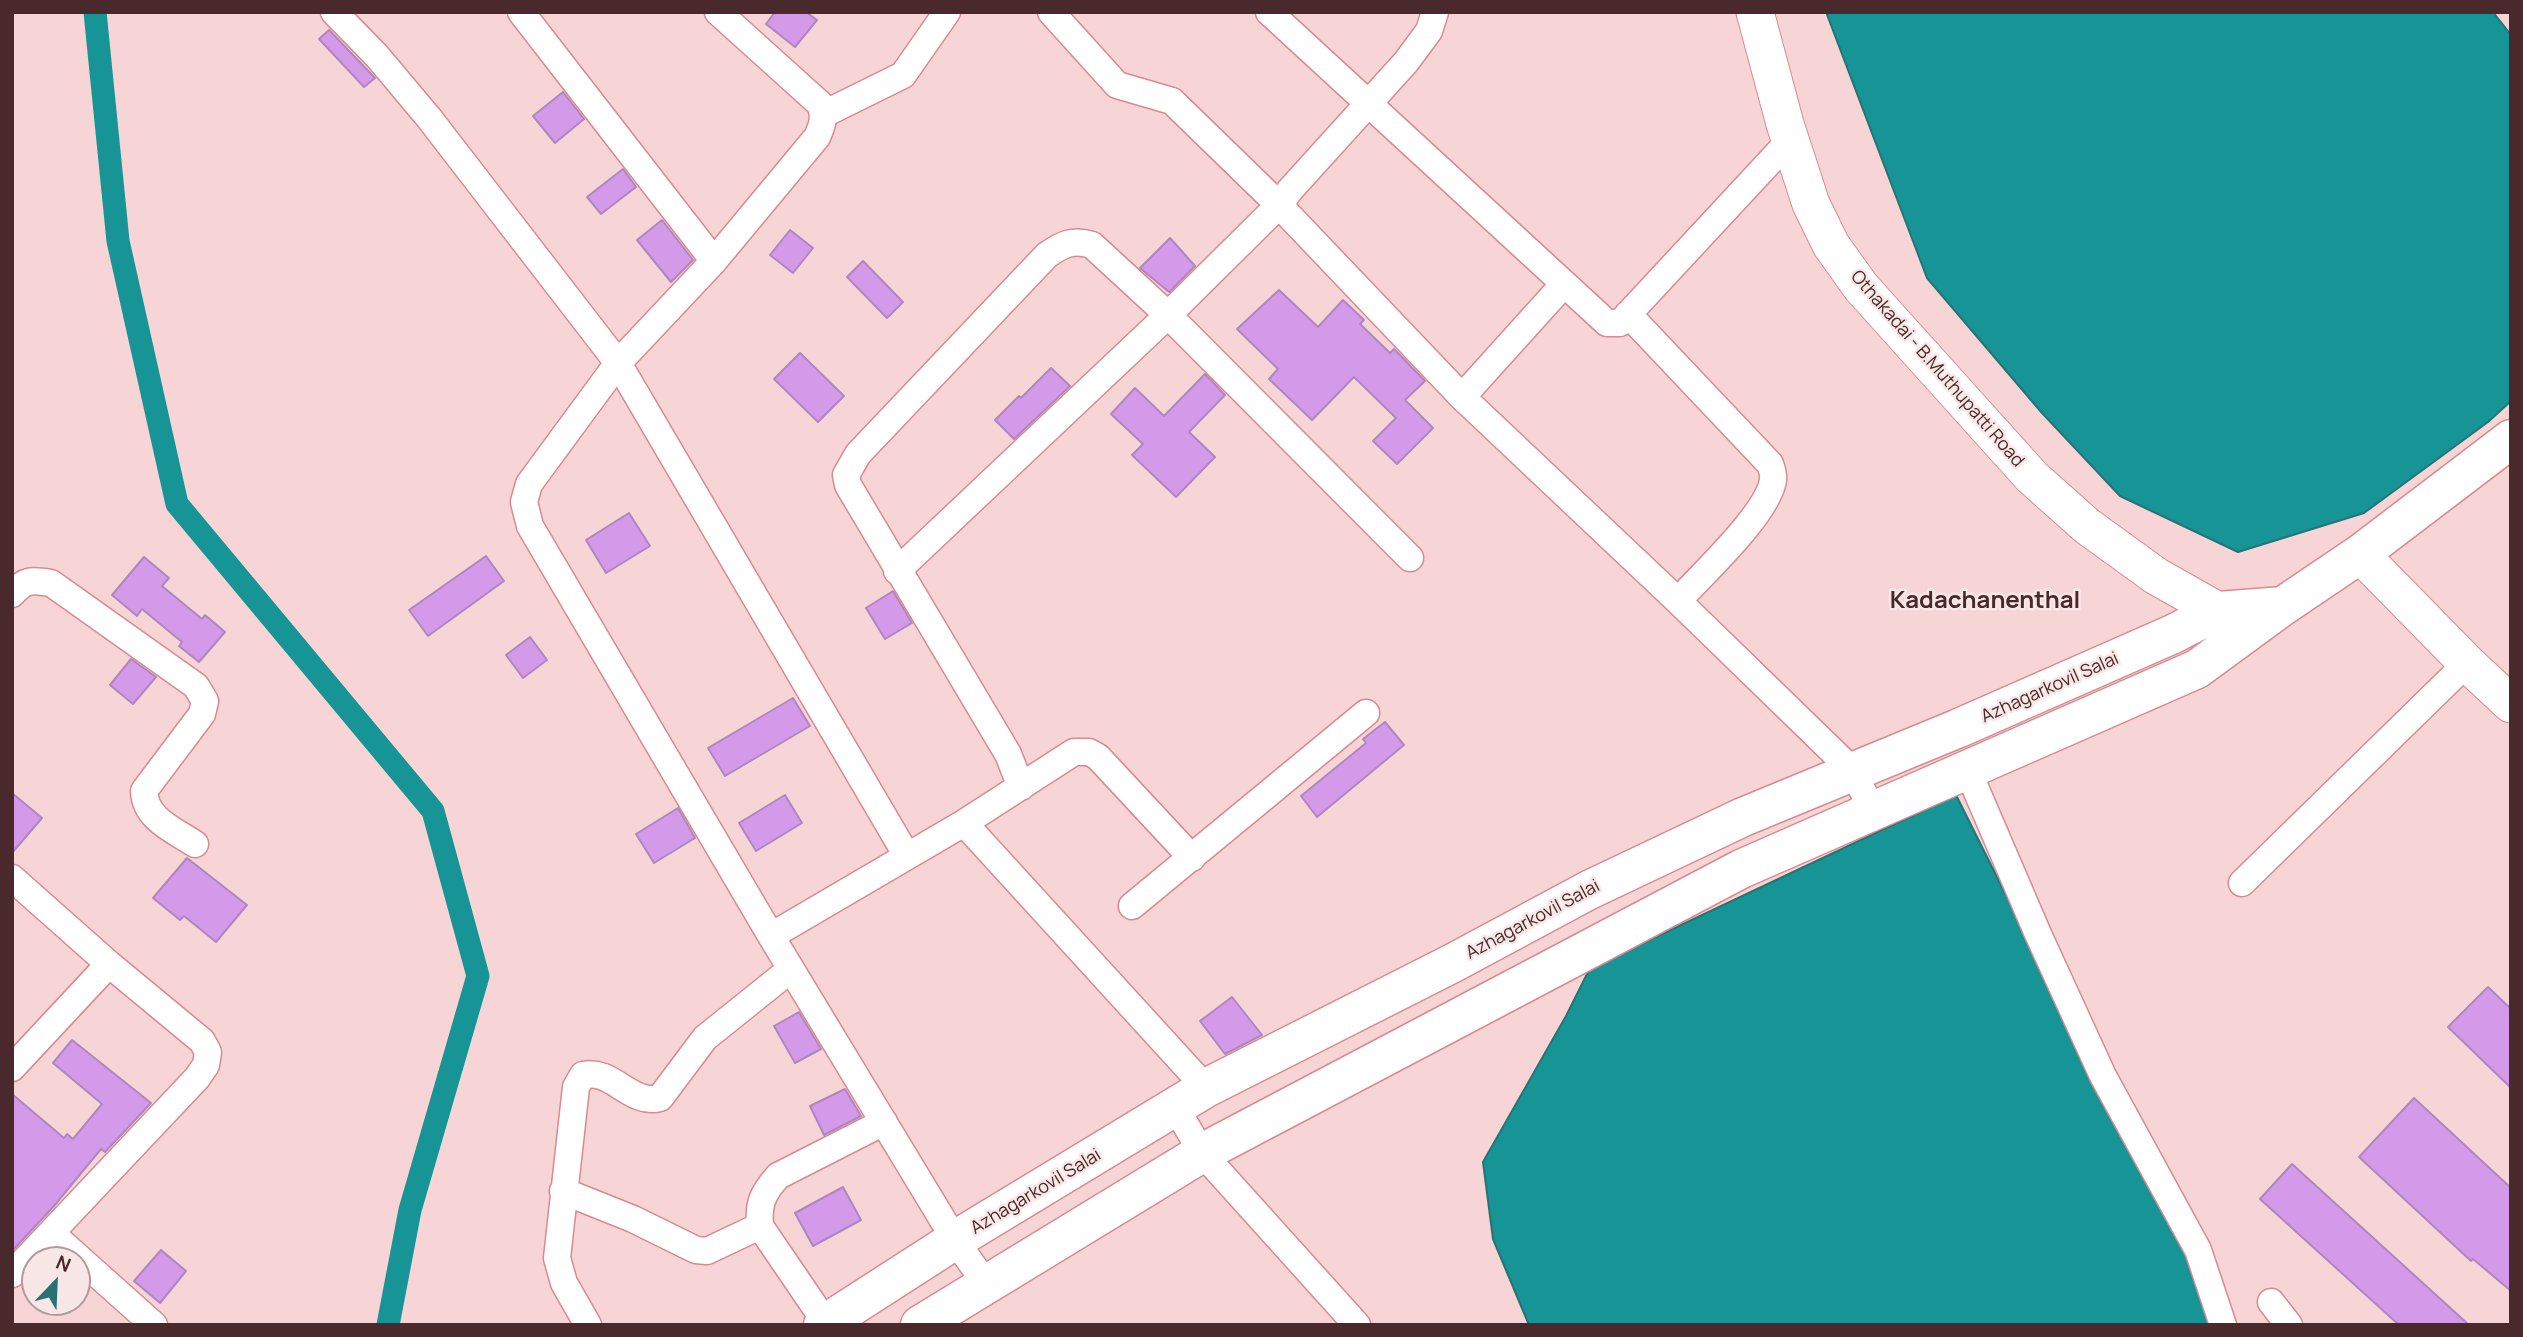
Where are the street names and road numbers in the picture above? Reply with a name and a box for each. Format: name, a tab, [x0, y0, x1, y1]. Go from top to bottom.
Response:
street label: Othakadai - B.Muthupatti Road	[1846, 266, 2028, 472]
street label: Azhagarkovil Salai	[1978, 648, 2122, 728]
street label: Azhagarkovil Salai	[1462, 876, 1604, 964]
street label: Azhagarkovil Salai	[967, 1145, 1105, 1239]

